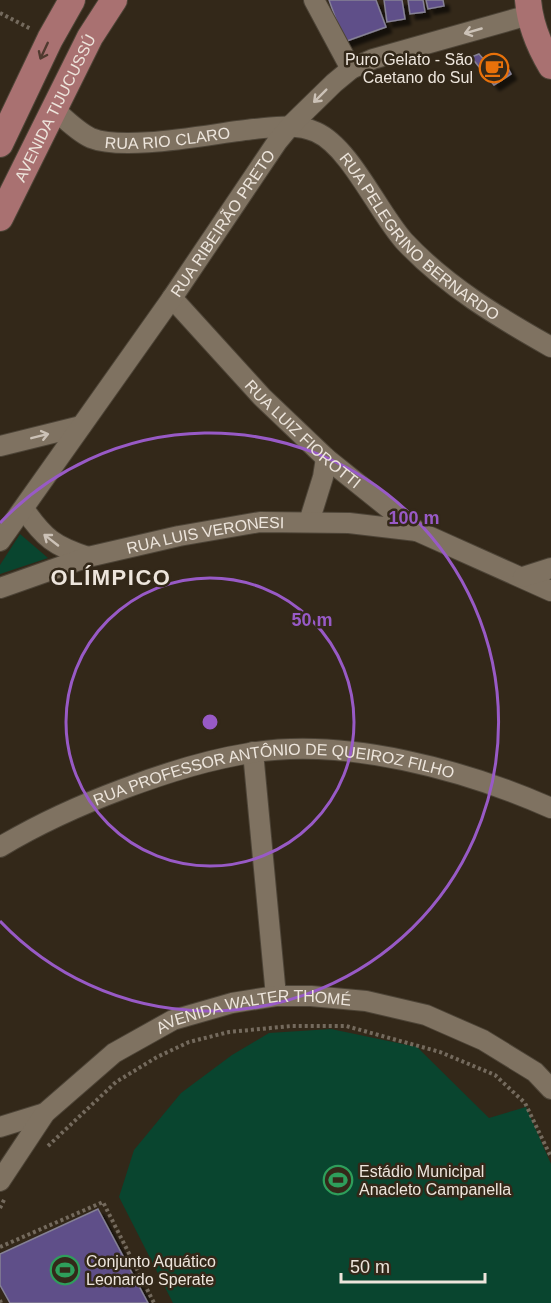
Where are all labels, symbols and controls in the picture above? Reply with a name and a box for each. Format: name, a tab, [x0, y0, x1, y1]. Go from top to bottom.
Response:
one-way arrow	[464, 26, 483, 37]
street label: AVENIDA TIJUCUSSÚ	[11, 31, 98, 184]
one-way arrow	[37, 42, 49, 60]
place label: Puro Gelato - São Caetano do Sul	[345, 51, 473, 86]
cafe icon: Puro Gelato - São Caetano do Sul	[478, 52, 510, 84]
one-way arrow	[313, 89, 328, 103]
street label: RUA RIO CLARO	[104, 124, 231, 152]
street label: RUA RIBEIRÃO PRETO	[167, 147, 278, 300]
street label: RUA PELEGRINO BERNARDO	[337, 149, 503, 323]
street label: RUA LUIZ FIOROTTI	[242, 376, 364, 491]
one-way arrow	[31, 430, 50, 442]
text: 100 m	[388, 508, 440, 528]
street label: RUA LUIS VERONESI	[125, 513, 284, 556]
one-way arrow	[43, 534, 59, 547]
district label: OLÍMPICO	[51, 565, 171, 590]
text: 50 m	[291, 610, 333, 630]
centre of rings	[200, 712, 220, 732]
street label: RUA PROFESSOR ANTÔNIO DE QUEIROZ FILHO	[91, 740, 456, 808]
street label: AVENIDA WALTER THOMÉ	[153, 987, 352, 1036]
place label: Estádio Municipal Anacleto Campanella	[359, 1163, 511, 1198]
sports icon: Estádio Municipal Anacleto Campanella	[322, 1164, 354, 1196]
scale bar	[341, 1246, 485, 1284]
place label: Conjunto Aquático Leonardo Sperate	[86, 1253, 216, 1288]
sports icon: Conjunto Aquático Leonardo Sperate	[49, 1254, 81, 1286]
text: 50 m	[350, 1257, 390, 1277]

